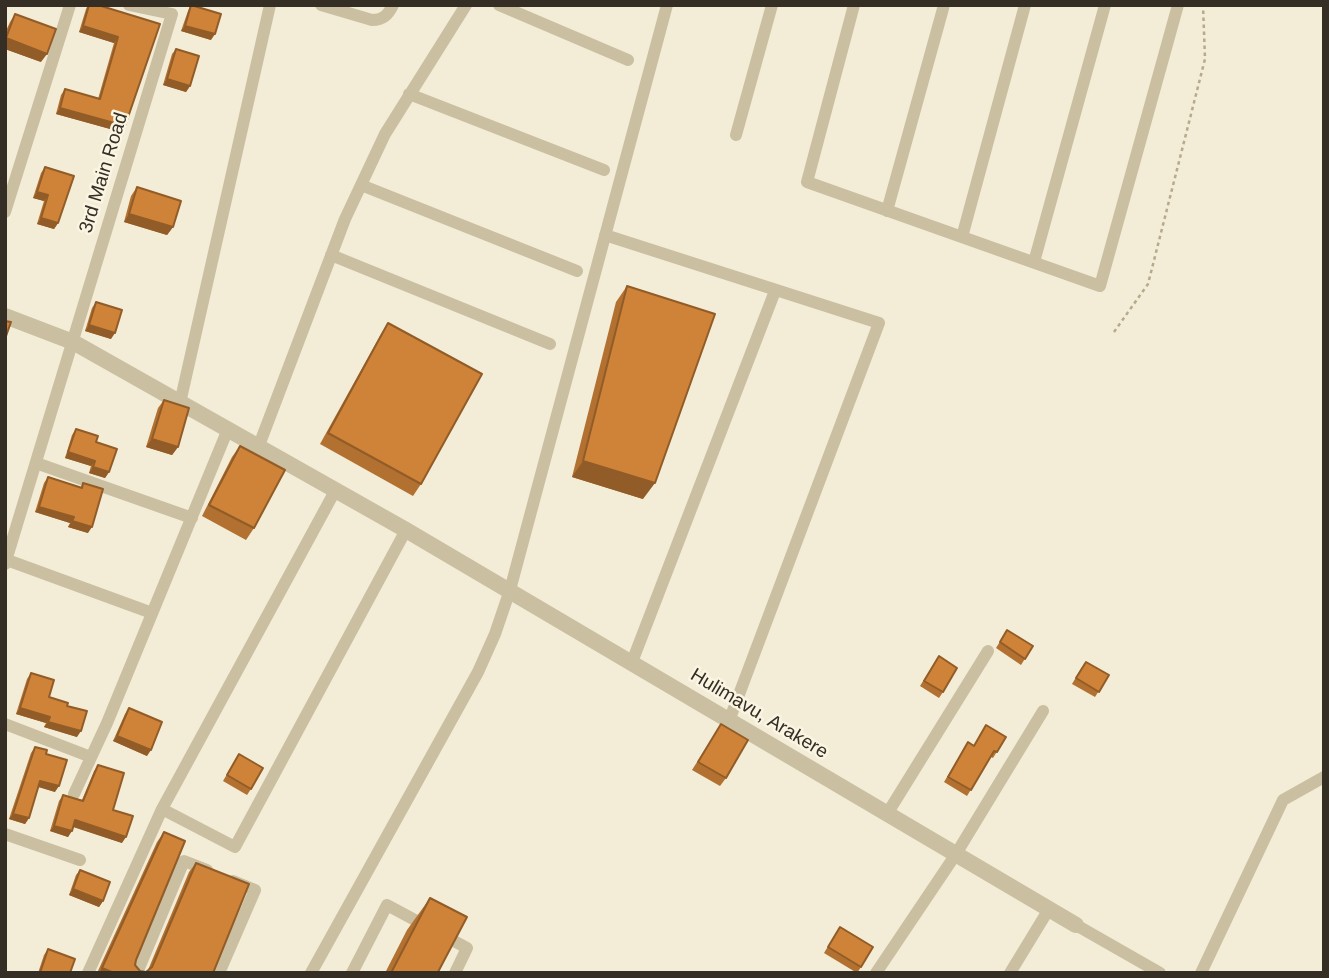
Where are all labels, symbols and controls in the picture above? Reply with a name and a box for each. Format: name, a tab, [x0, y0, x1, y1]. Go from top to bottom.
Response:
street label: 3rd Main Road	[75, 110, 133, 236]
street label: Hulimavu, Arakere	[686, 664, 832, 764]

